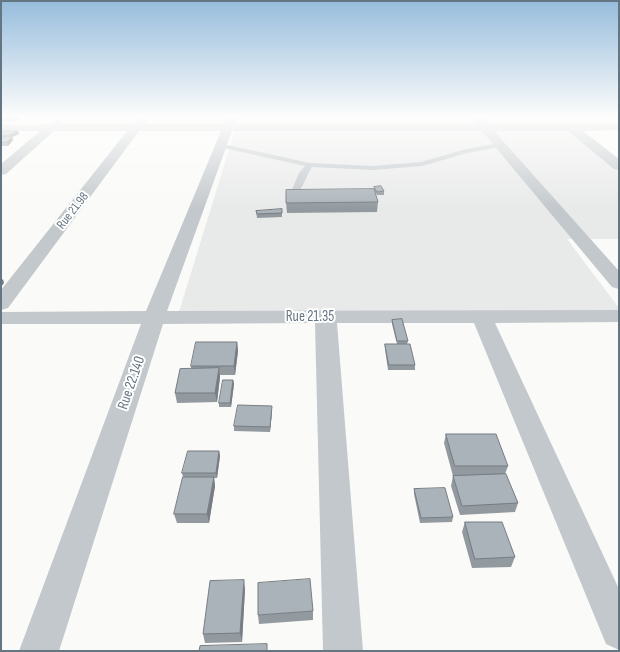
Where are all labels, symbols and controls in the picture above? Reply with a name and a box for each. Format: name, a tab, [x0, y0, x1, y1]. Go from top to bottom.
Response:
street label: Rue 21.98	[54, 189, 92, 233]
street label: Rue 21.35	[286, 308, 334, 326]
street label: Rue 22.140	[115, 354, 149, 412]

